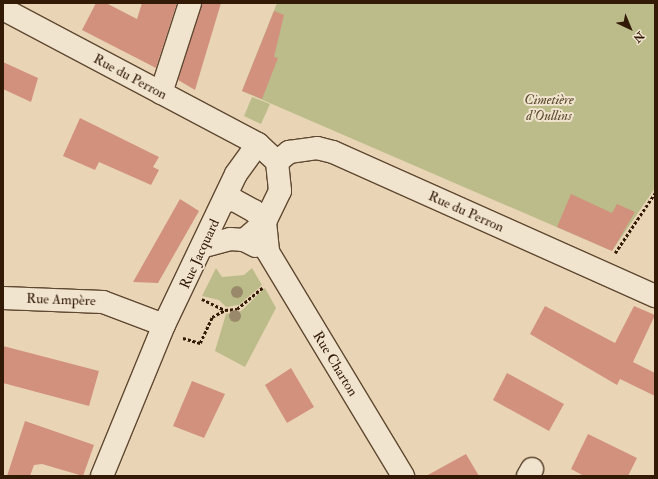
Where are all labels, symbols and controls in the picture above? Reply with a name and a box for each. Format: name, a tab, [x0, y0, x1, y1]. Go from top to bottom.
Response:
north arrow	[610, 8, 650, 48]
text: N	[631, 29, 647, 45]
street label: Rue du Perron	[90, 51, 170, 103]
park label: Cimetière d'Oullins	[524, 92, 574, 124]
street label: Rue du Perron	[426, 188, 506, 236]
street label: Rue Jacquard	[177, 216, 223, 292]
street label: Rue Ampère	[26, 290, 96, 310]
street label: Rue Charton	[309, 328, 361, 400]

